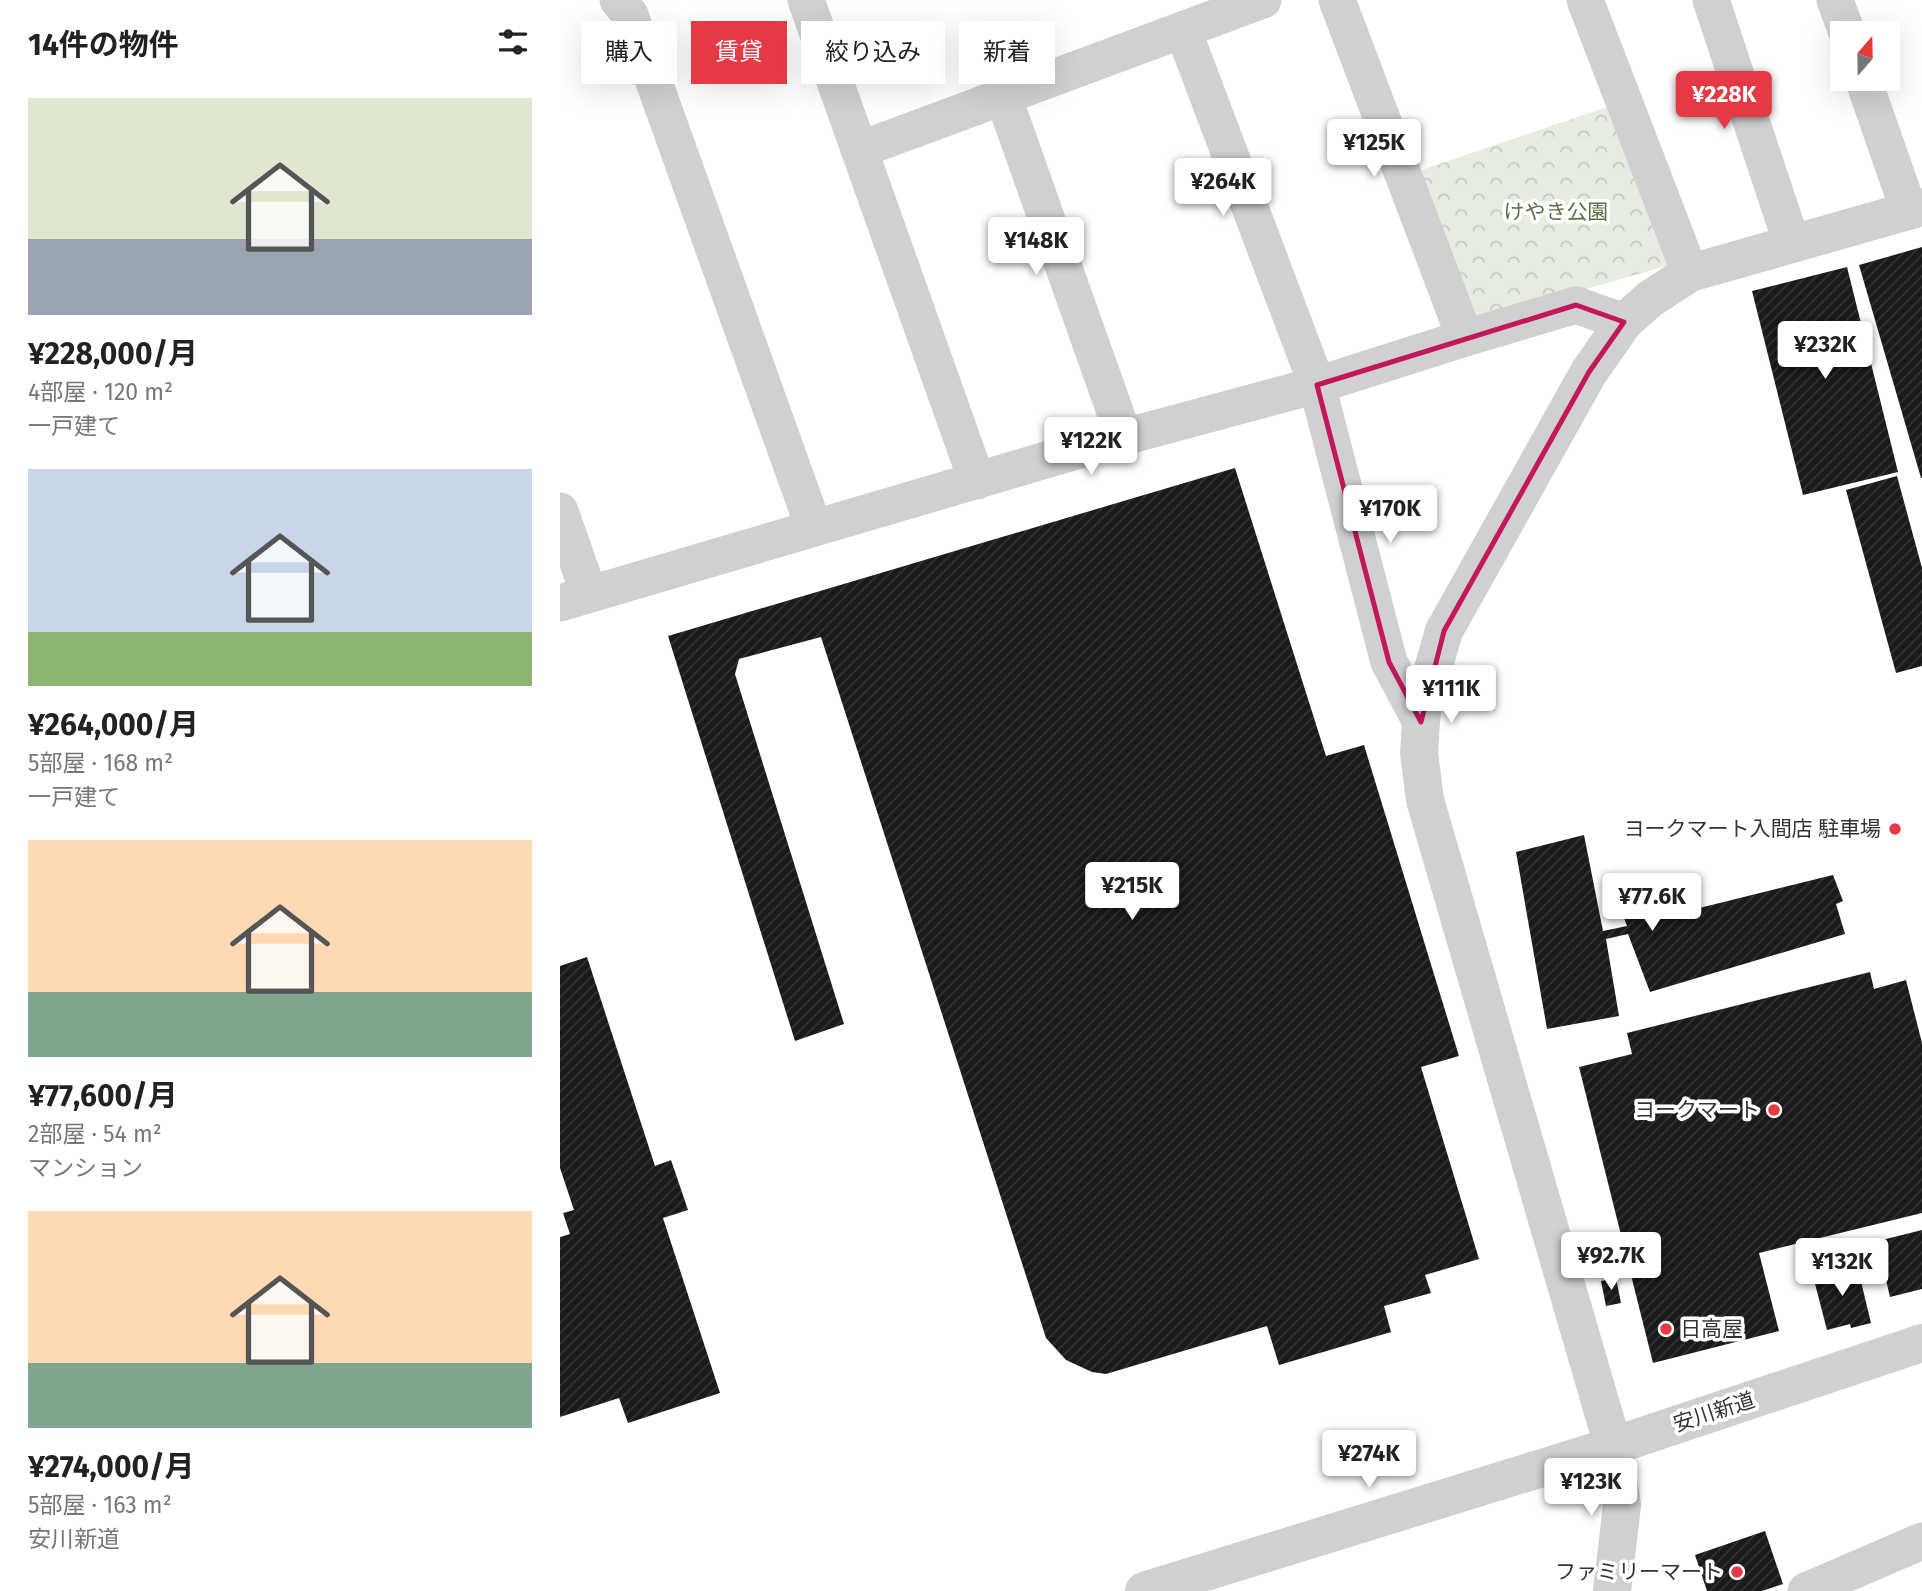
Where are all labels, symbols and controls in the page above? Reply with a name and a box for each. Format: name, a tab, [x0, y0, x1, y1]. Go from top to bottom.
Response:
chip: 購入	[581, 21, 677, 84]
chip: 賃貸	[691, 21, 787, 84]
chip: 絞り込み	[801, 21, 945, 84]
chip: 新着	[959, 21, 1055, 84]
north arrow	[1830, 21, 1900, 91]
map controls	[1830, 21, 1900, 91]
icon: filters	[494, 23, 532, 61]
text: 14件の物件	[28, 27, 179, 63]
pin: ¥228K	[1675, 72, 1773, 131]
text: ¥228K	[1692, 80, 1756, 108]
pin: ¥125K	[1325, 120, 1423, 179]
text: ¥125K	[1343, 128, 1405, 156]
icon: home	[217, 144, 343, 270]
pin: ¥264K	[1174, 158, 1272, 218]
text: ¥264K	[1190, 167, 1256, 195]
park label: けやき公園	[1504, 199, 1609, 225]
pin: ¥148K	[987, 218, 1085, 277]
text: ¥148K	[1004, 226, 1068, 254]
pin: ¥232K	[1776, 322, 1874, 381]
text: ¥232K	[1794, 330, 1856, 358]
text: ¥228,000/月	[28, 336, 198, 372]
text: 4部屋 · 120 m²	[28, 378, 173, 406]
text: 一戸建て	[28, 412, 120, 440]
pin: ¥122K	[1042, 418, 1140, 477]
text: ¥122K	[1060, 426, 1122, 454]
pin: ¥170K	[1341, 486, 1439, 545]
text: ¥170K	[1359, 494, 1421, 522]
icon: home	[217, 515, 343, 641]
pin: ¥111K	[1402, 666, 1500, 725]
text: ¥111K	[1422, 674, 1480, 702]
text: ¥264,000/月	[28, 707, 199, 743]
text: 5部屋 · 168 m²	[28, 749, 173, 777]
text: 一戸建て	[28, 783, 120, 811]
place label: ヨークマート入間店 駐車場	[1623, 816, 1881, 842]
marker: ヨークマート入間店 駐車場	[1887, 821, 1903, 837]
pin: ¥215K	[1083, 862, 1181, 922]
text: ¥215K	[1101, 871, 1163, 899]
pin: ¥77.6K	[1595, 874, 1709, 933]
text: ¥77.6K	[1618, 882, 1686, 910]
icon: home	[217, 886, 343, 1012]
text: ¥77,600/月	[28, 1078, 178, 1114]
place label: ヨークマート	[1634, 1097, 1760, 1123]
marker: ヨークマート	[1766, 1102, 1782, 1118]
text: 2部屋 · 54 m²	[28, 1120, 162, 1148]
text: マンション	[28, 1154, 143, 1182]
pin: ¥92.7K	[1554, 1232, 1668, 1292]
pin: ¥132K	[1793, 1238, 1891, 1298]
text: ¥92.7K	[1577, 1241, 1645, 1269]
text: ¥132K	[1811, 1247, 1873, 1275]
icon: home	[217, 1257, 343, 1383]
place label: 日高屋	[1680, 1316, 1743, 1342]
marker: 日高屋	[1658, 1321, 1674, 1337]
street label: 安川新道	[1670, 1387, 1758, 1437]
pin: ¥274K	[1320, 1430, 1418, 1490]
text: ¥274K	[1338, 1439, 1400, 1467]
text: ¥274,000/月	[28, 1449, 195, 1485]
pin: ¥123K	[1542, 1458, 1640, 1518]
text: ¥123K	[1560, 1467, 1622, 1495]
text: 5部屋 · 163 m²	[28, 1491, 172, 1519]
text: 安川新道	[28, 1525, 120, 1553]
place label: ファミリーマート	[1555, 1559, 1723, 1585]
marker: ファミリーマート	[1729, 1564, 1745, 1580]

